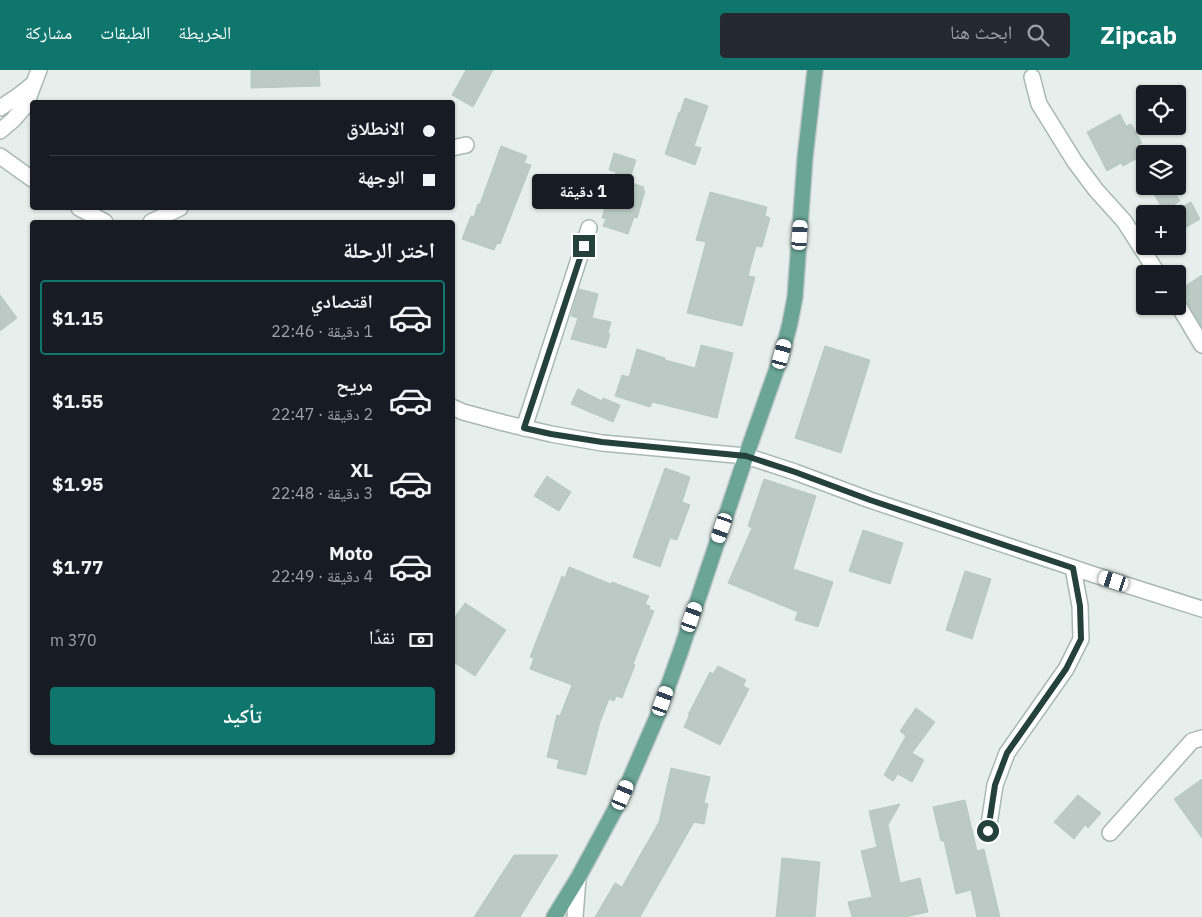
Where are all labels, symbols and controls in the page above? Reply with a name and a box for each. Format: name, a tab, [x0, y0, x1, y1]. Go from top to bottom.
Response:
search box	[720, 13, 1070, 58]
text: Zipcab	[1100, 19, 1177, 51]
text: ابحث هنا	[950, 20, 1012, 44]
text: مشاركة	[25, 21, 72, 44]
text: الطبقات	[100, 21, 150, 44]
text: الخريطة	[178, 21, 231, 44]
icon: search	[1024, 21, 1052, 49]
map controls	[1136, 85, 1186, 315]
button: locate	[1136, 85, 1186, 135]
text: الانطلاق	[346, 116, 405, 140]
button: layers	[1136, 145, 1186, 195]
text: الوجهة	[357, 165, 405, 189]
callout: 1 دقيقة	[533, 174, 635, 208]
text: 1 دقيقة	[560, 181, 607, 201]
button: +	[1136, 205, 1186, 255]
car	[791, 220, 808, 250]
text: اختر الرحلة	[343, 235, 435, 264]
route end	[573, 235, 595, 257]
button: −	[1136, 265, 1186, 315]
text: اقتصادي	[311, 289, 373, 313]
icon: car	[388, 295, 433, 340]
text: $1.15	[52, 306, 104, 330]
text: 1 دقيقة · 22:46	[271, 321, 373, 341]
car	[770, 338, 793, 370]
text: مريح	[336, 372, 373, 396]
icon: car	[388, 378, 433, 423]
text: $1.55	[52, 389, 104, 413]
text: 2 دقيقة · 22:47	[271, 404, 373, 424]
text: XL	[350, 458, 373, 482]
icon: car	[388, 461, 433, 506]
text: $1.95	[52, 472, 104, 496]
text: 3 دقيقة · 22:48	[271, 483, 373, 503]
car	[710, 511, 733, 545]
text: Moto	[329, 541, 373, 565]
icon: car	[388, 544, 433, 589]
text: $1.77	[52, 555, 104, 579]
text: 4 دقيقة · 22:49	[271, 566, 373, 586]
car	[1097, 569, 1130, 593]
car	[680, 600, 703, 634]
text: نقدًا	[369, 625, 395, 649]
icon: cash	[407, 626, 435, 654]
text: 370 m	[50, 630, 97, 650]
car	[650, 684, 675, 718]
button: تأكيد	[50, 687, 435, 745]
car	[610, 778, 635, 812]
route start	[977, 820, 999, 842]

